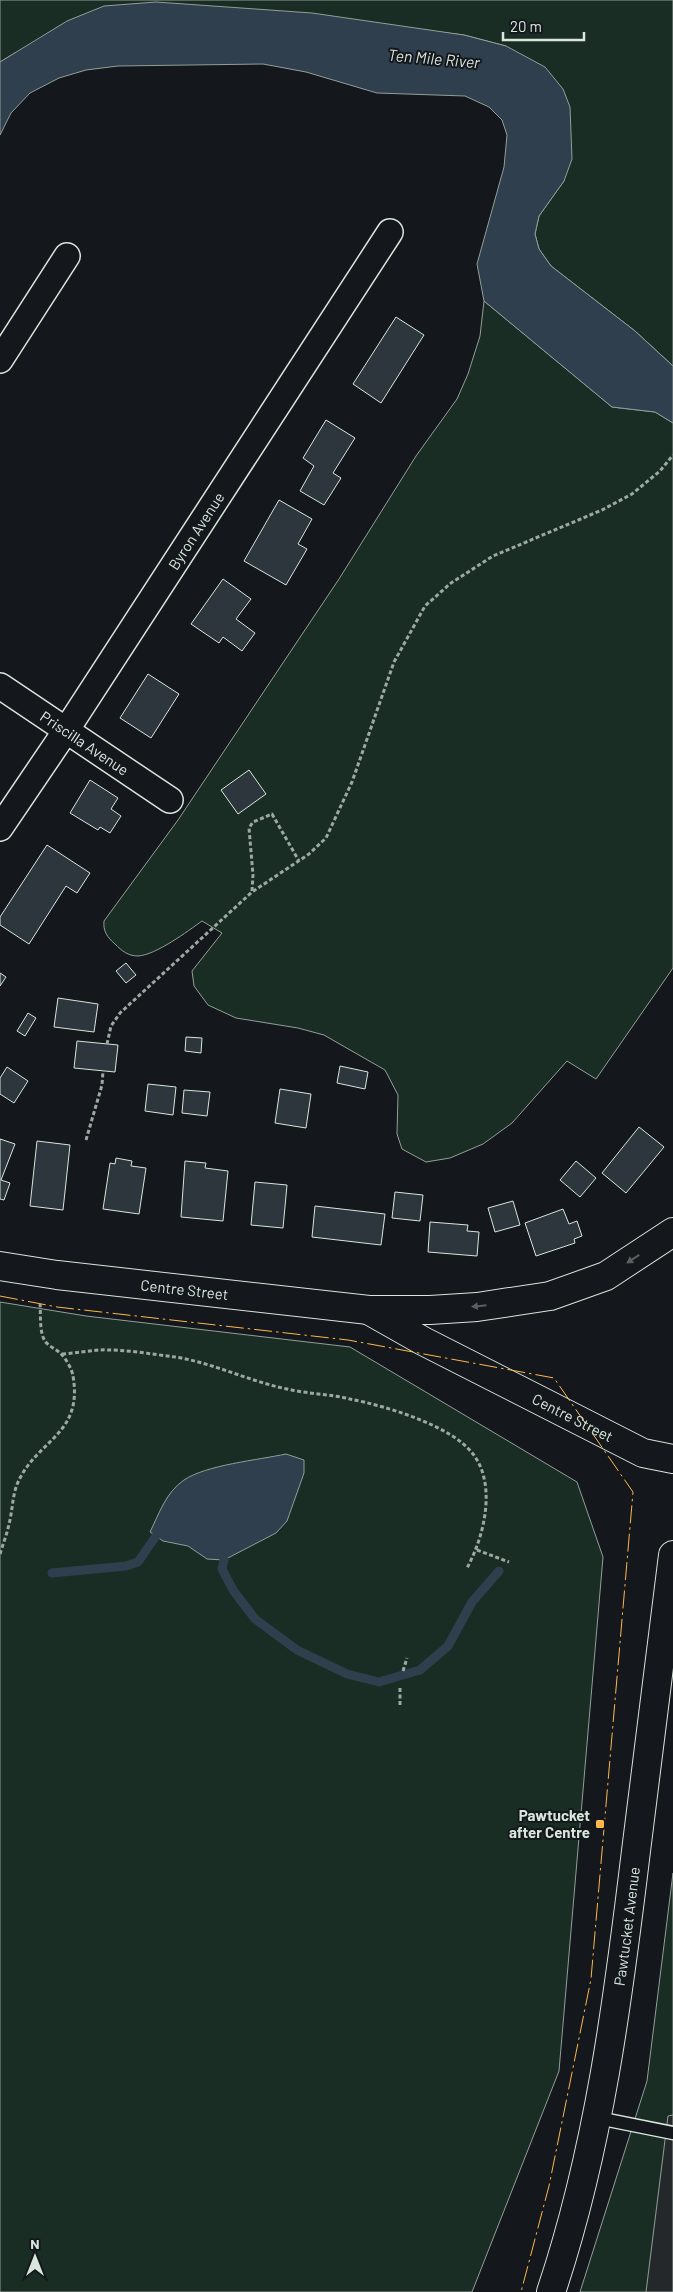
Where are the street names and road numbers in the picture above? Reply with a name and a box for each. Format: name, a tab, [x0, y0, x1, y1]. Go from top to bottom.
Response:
street label: Byron Avenue	[164, 489, 228, 573]
street label: Priscilla Avenue	[37, 707, 132, 779]
street label: Centre Street	[140, 1275, 229, 1303]
street label: Centre Street	[529, 1389, 616, 1445]
street label: Pawtucket Avenue	[610, 1866, 643, 1987]

